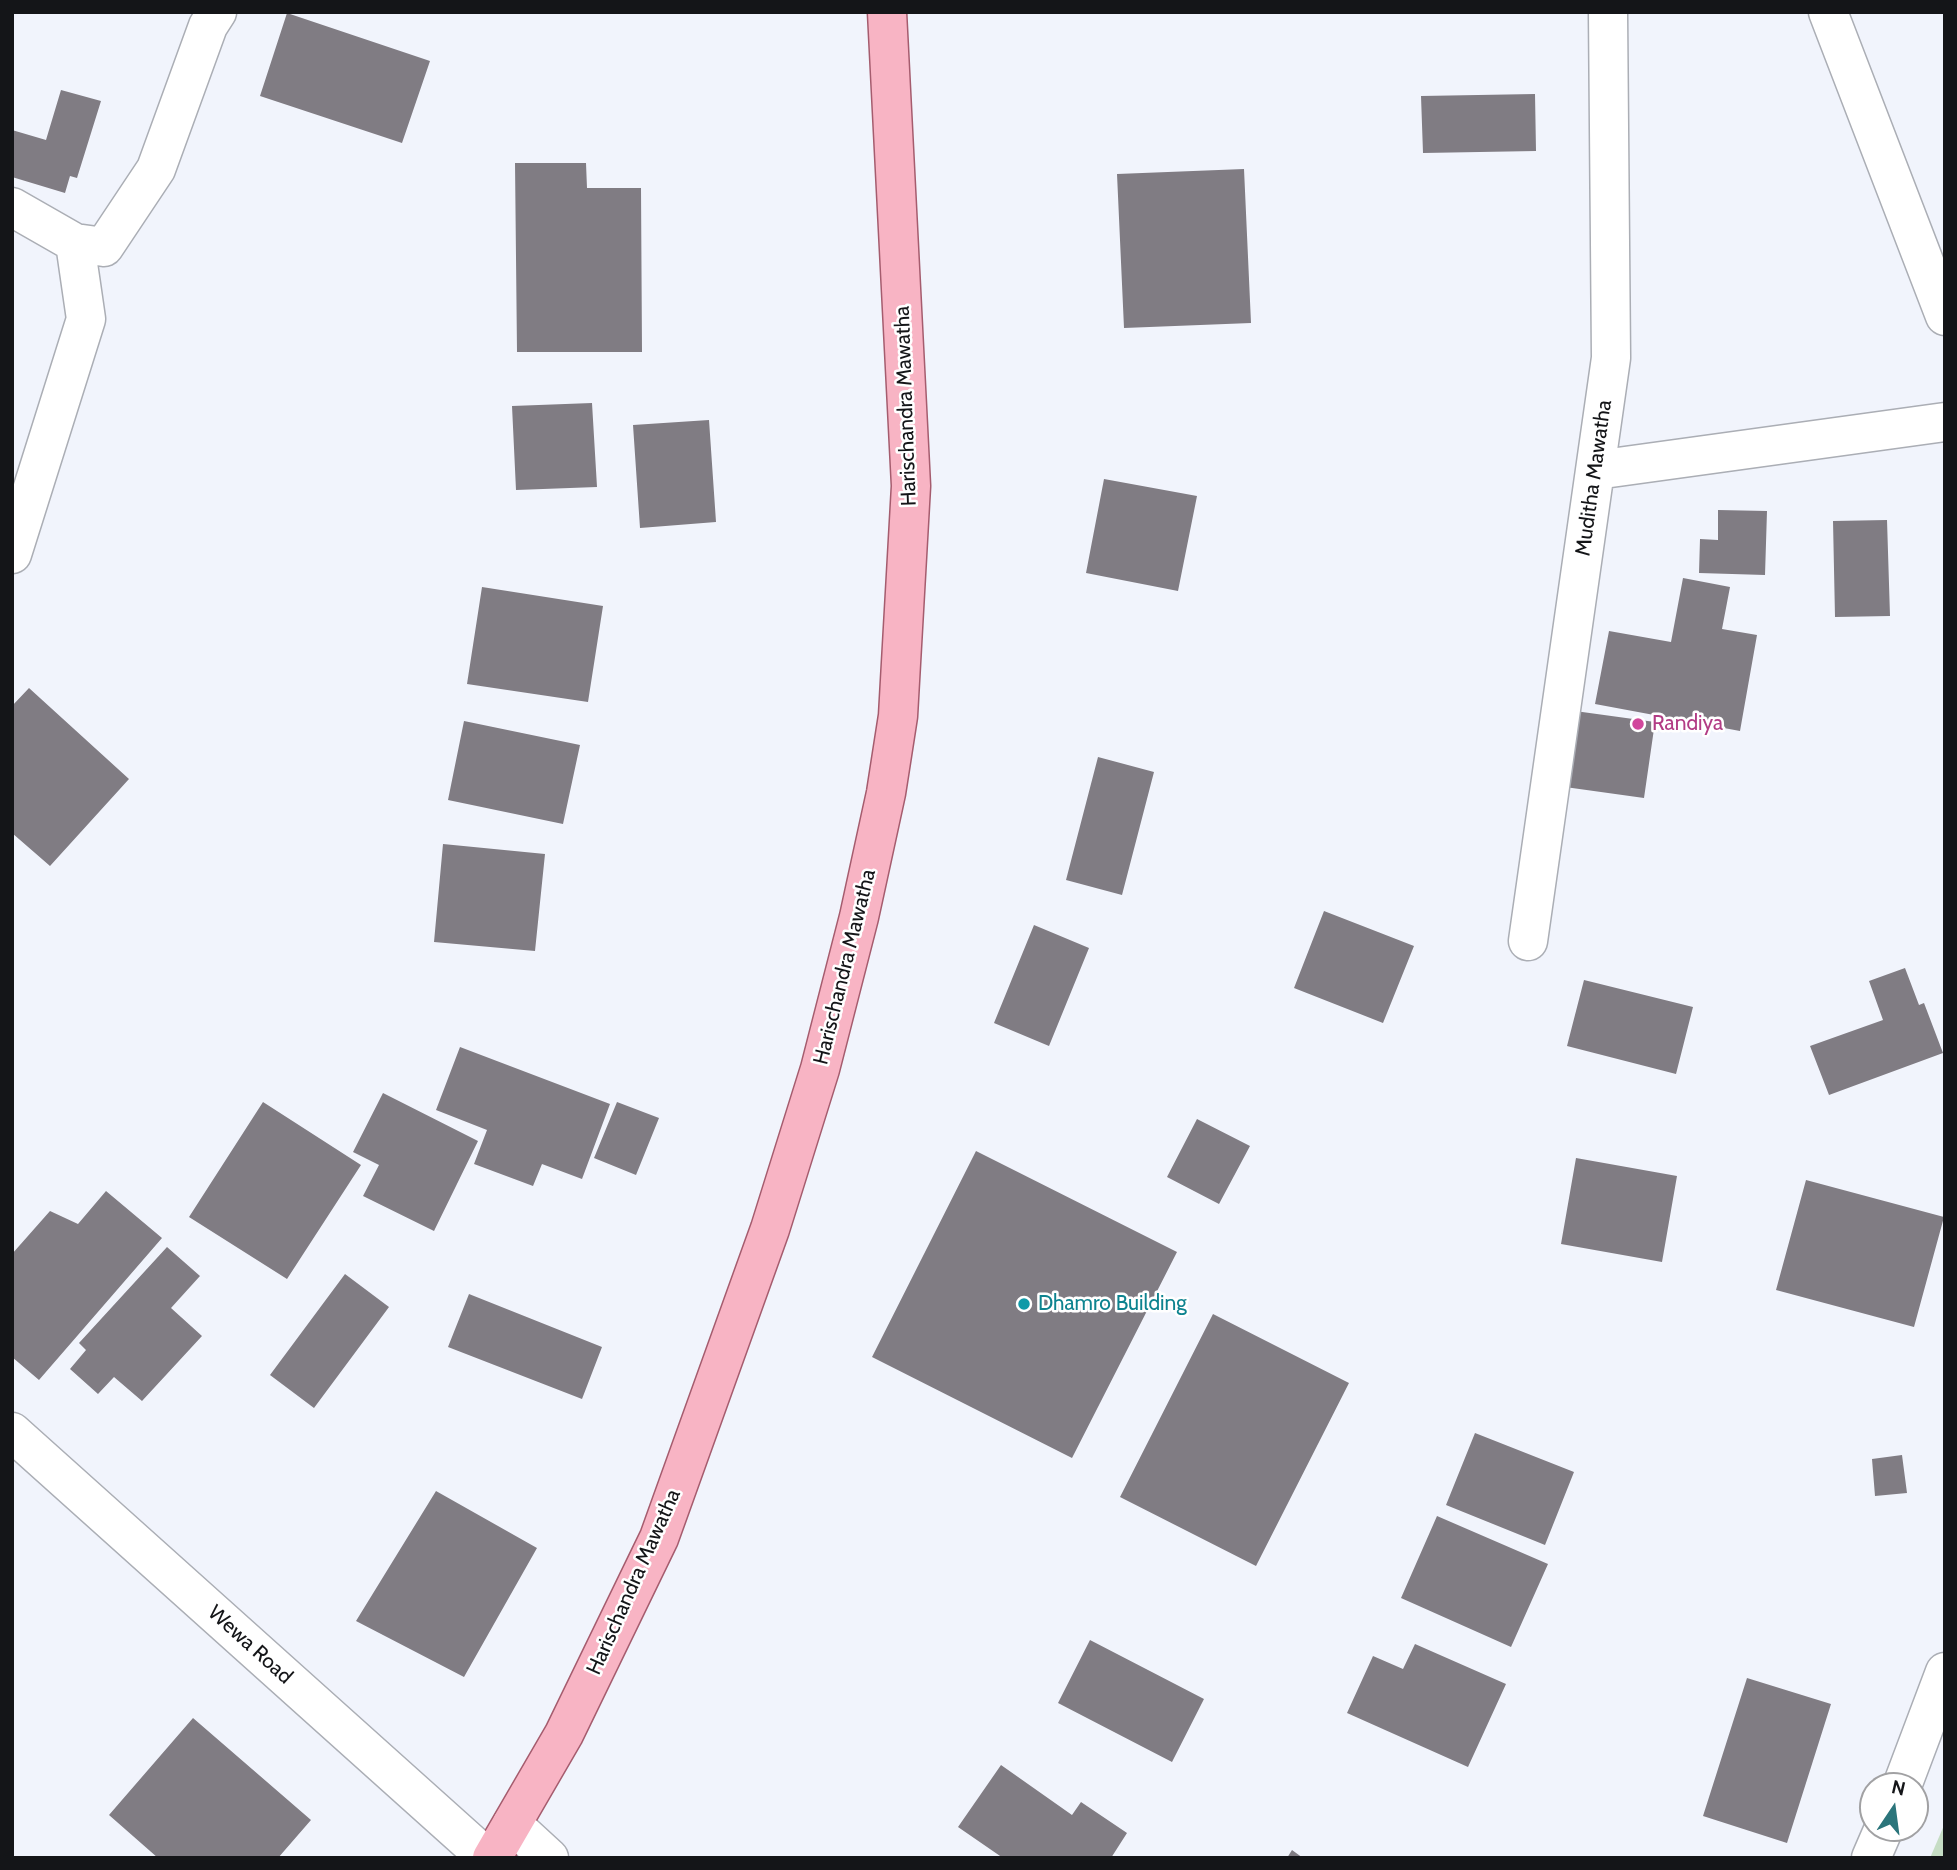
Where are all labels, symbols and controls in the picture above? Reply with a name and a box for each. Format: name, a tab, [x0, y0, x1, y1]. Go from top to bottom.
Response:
street label: Harischandra Mawatha	[890, 305, 922, 507]
street label: Muditha Mawatha	[1571, 398, 1617, 558]
place label: Randiya	[1652, 711, 1723, 737]
marker: Randiya	[1630, 716, 1646, 732]
street label: Harischandra Mawatha	[809, 867, 881, 1067]
place label: Dhamro Building	[1038, 1291, 1187, 1317]
marker: Dhamro Building	[1016, 1296, 1032, 1312]
street label: Harischandra Mawatha	[582, 1485, 686, 1679]
street label: Wewa Road	[202, 1600, 298, 1690]
north arrow	[1859, 1772, 1929, 1842]
text: N	[1889, 1775, 1908, 1801]

